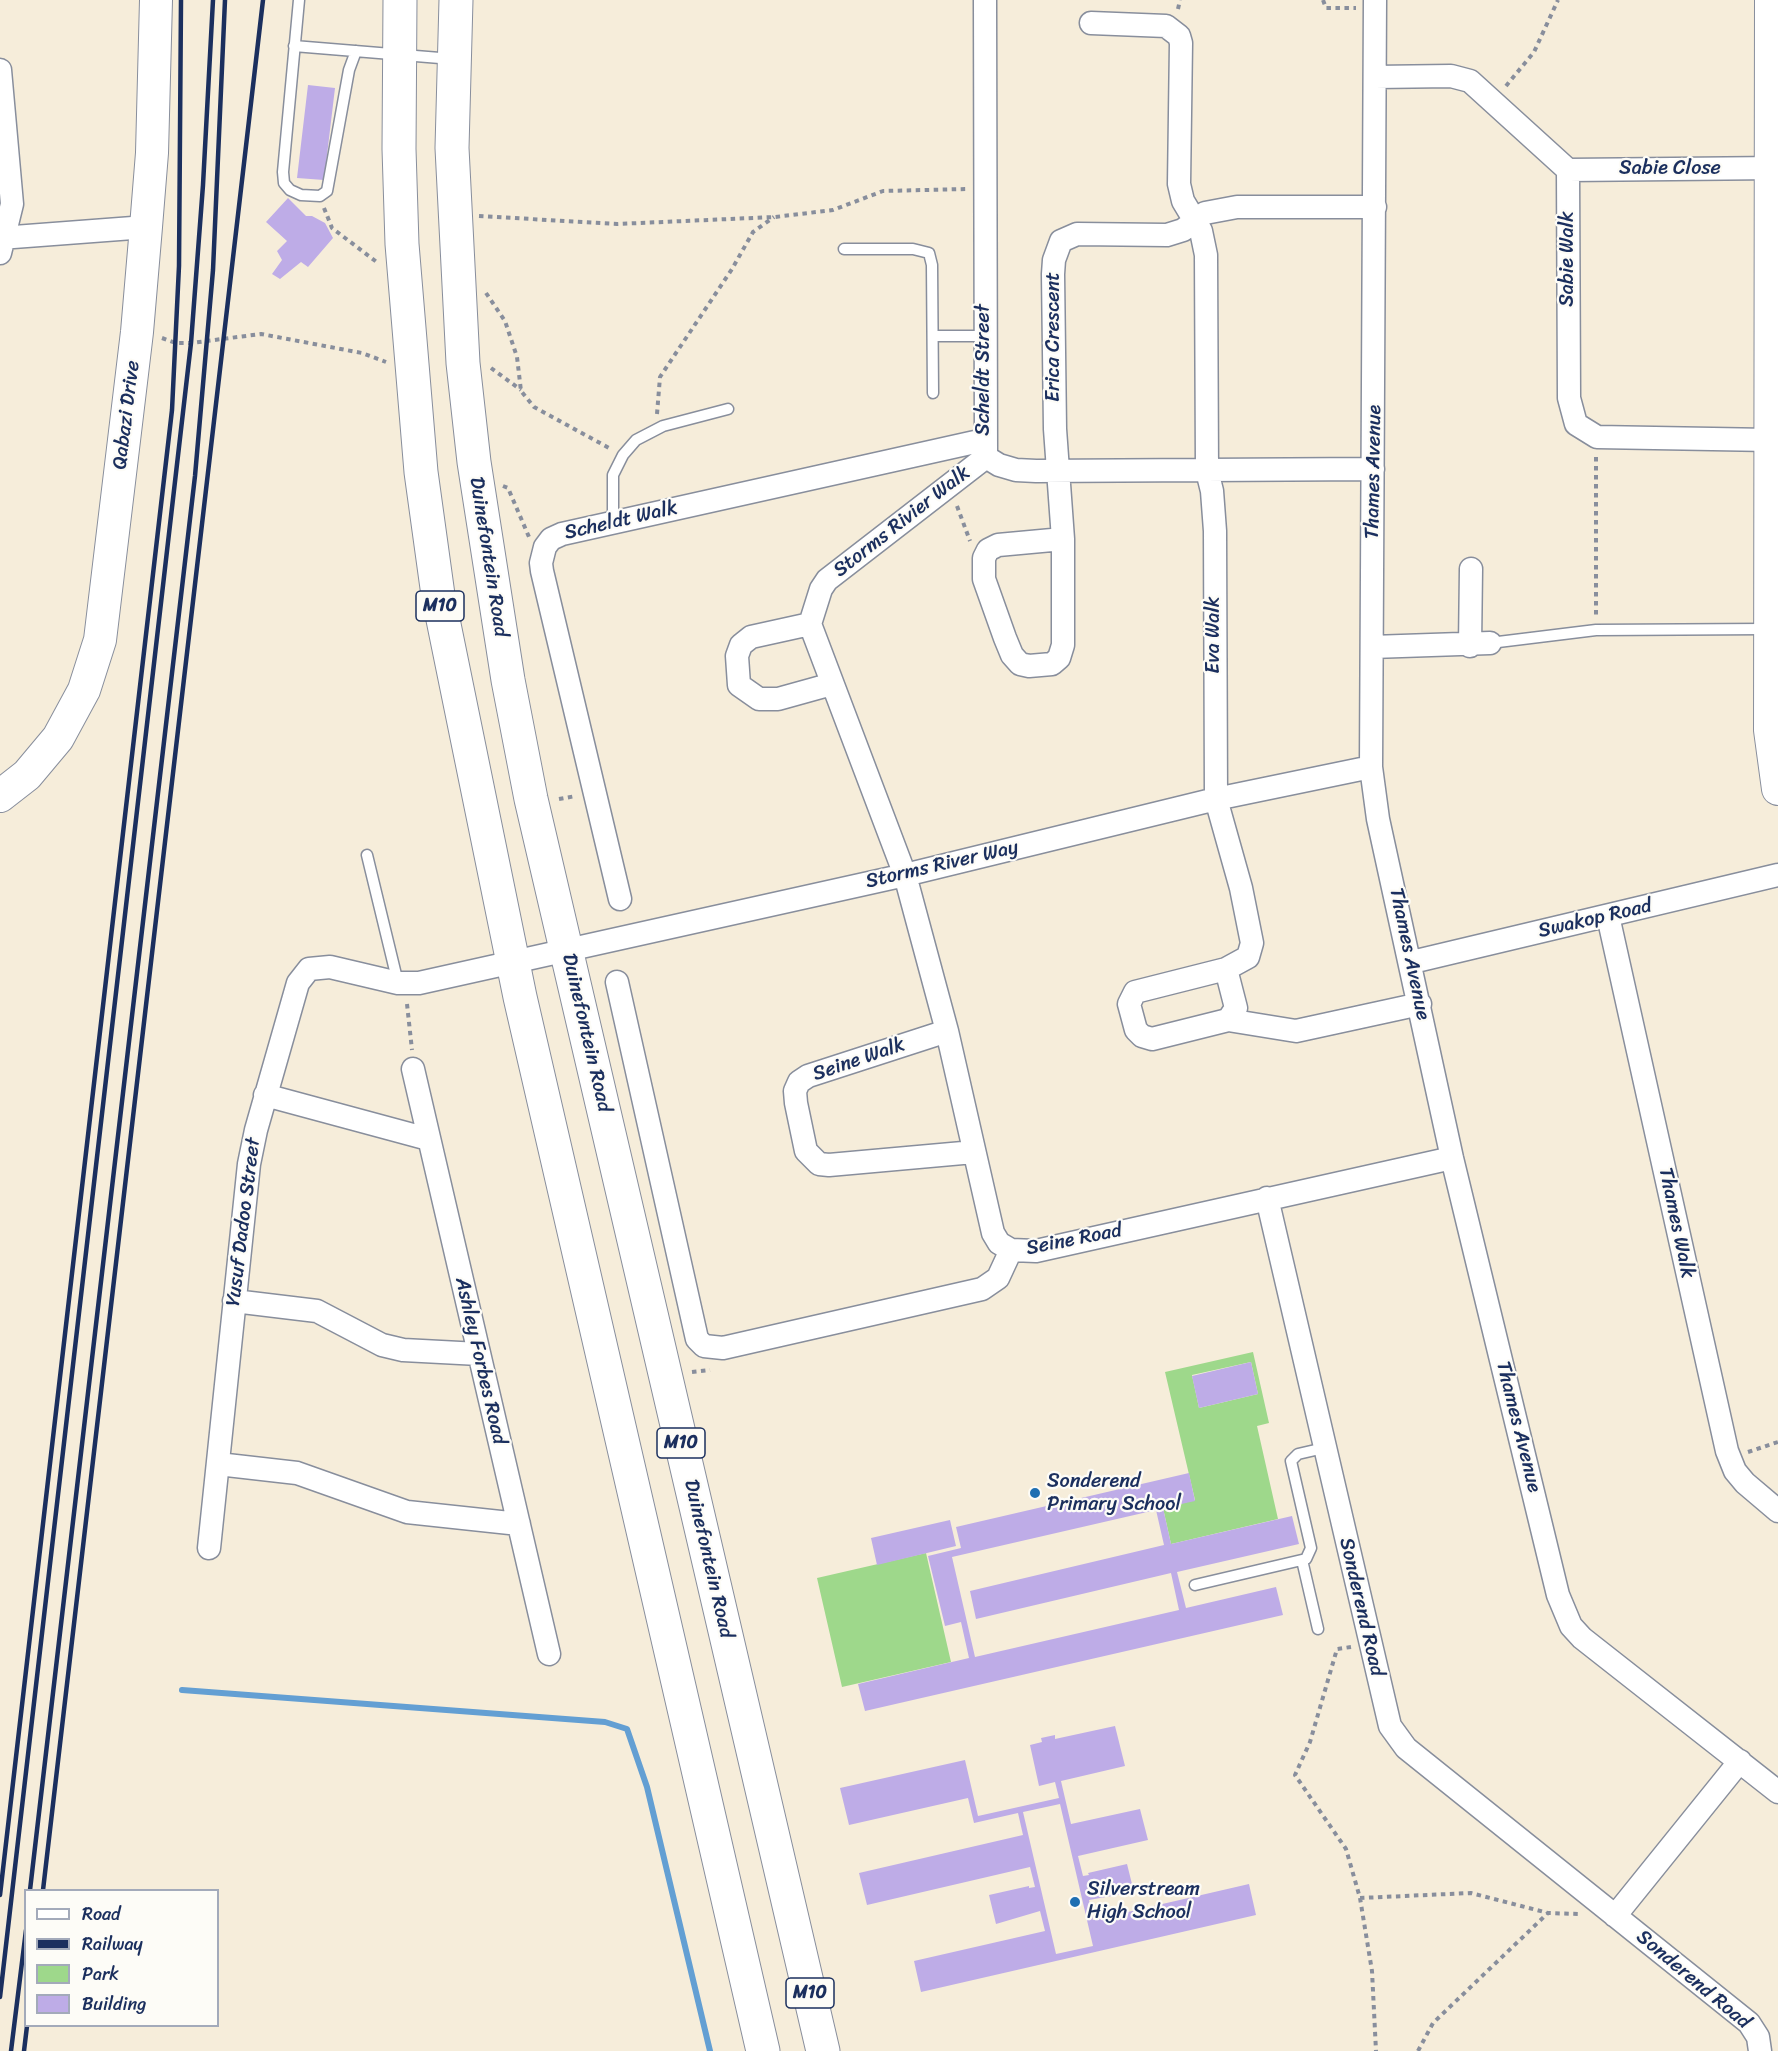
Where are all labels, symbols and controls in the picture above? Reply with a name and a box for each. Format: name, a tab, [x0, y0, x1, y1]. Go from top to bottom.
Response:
street label: Sabie Close	[1619, 157, 1721, 181]
street label: Sabie Walk	[1556, 211, 1580, 307]
street label: Erica Crescent	[1042, 272, 1066, 402]
street label: Scheldt Street	[972, 304, 996, 436]
street label: Qabazi Drive	[108, 359, 146, 471]
street label: Thames Avenue	[1361, 405, 1387, 539]
street label: Storms Rivier Walk	[829, 461, 975, 583]
street label: Duinefontein Road	[463, 475, 513, 639]
street label: Scheldt Walk	[562, 496, 680, 546]
road number: M10	[416, 591, 464, 621]
street label: Eva Walk	[1202, 596, 1226, 674]
street label: Storms River Way	[863, 836, 1021, 894]
street label: Thames Avenue	[1383, 886, 1435, 1022]
street label: Swakop Road	[1536, 894, 1654, 944]
street label: Duinefontein Road	[556, 952, 616, 1114]
street label: Seine Walk	[810, 1033, 908, 1087]
street label: Yusuf Dadoo Street	[222, 1136, 266, 1308]
street label: Thames Walk	[1653, 1166, 1699, 1280]
street label: Seine Road	[1024, 1219, 1124, 1261]
street label: Ashley Forbes Road	[449, 1275, 511, 1447]
street label: Thames Avenue	[1490, 1359, 1546, 1495]
road number: M10	[657, 1428, 705, 1458]
place label: Sonderend Primary School	[1047, 1470, 1181, 1517]
street label: Duinefontein Road	[678, 1478, 738, 1640]
marker: Sonderend Primary School	[1028, 1486, 1042, 1500]
street label: Sonderend Road	[1333, 1535, 1389, 1679]
place label: Silverstream High School	[1087, 1878, 1200, 1925]
legend	[24, 1889, 219, 2027]
marker: Silverstream High School	[1068, 1895, 1082, 1909]
text: Road	[82, 1898, 121, 1930]
street label: Sonderend Road	[1631, 1925, 1755, 2035]
text: Railway	[82, 1928, 143, 1960]
text: Park	[82, 1958, 119, 1990]
road number: M10	[786, 1978, 834, 2008]
text: Building	[82, 1988, 146, 2020]

